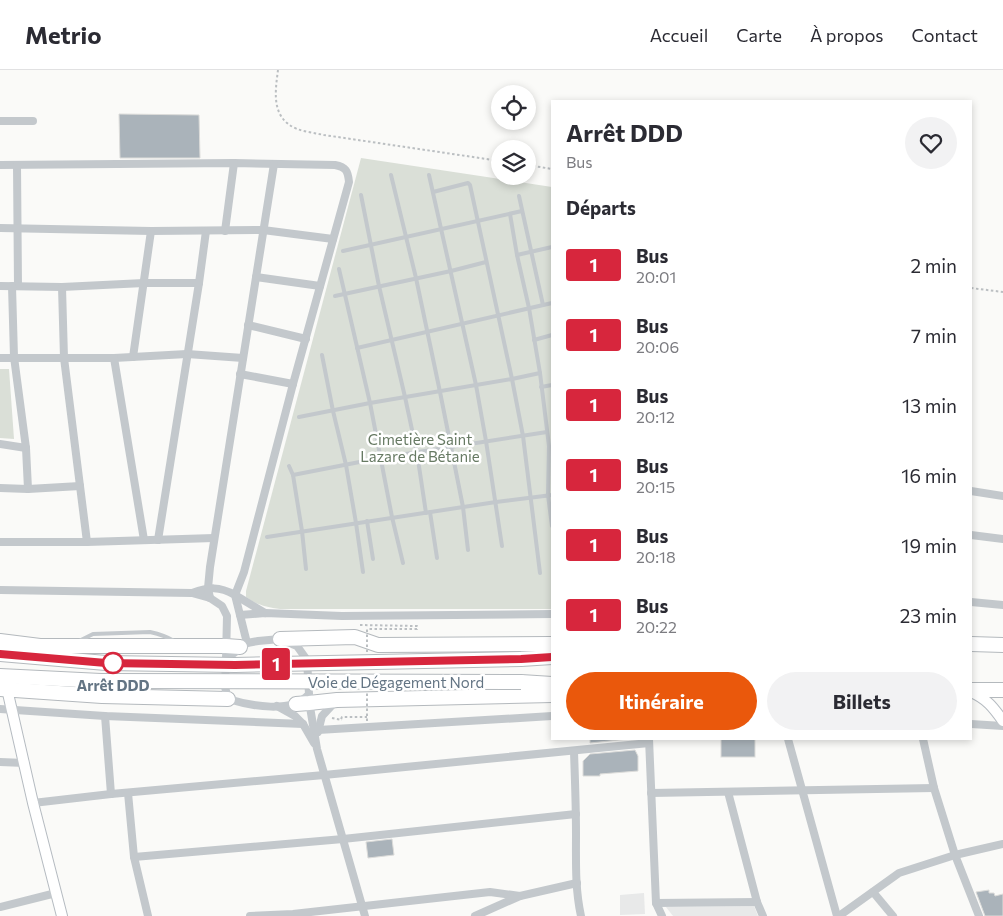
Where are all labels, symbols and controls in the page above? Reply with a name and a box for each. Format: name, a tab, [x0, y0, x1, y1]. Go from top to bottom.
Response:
text: Metrio	[25, 20, 102, 49]
text: Accueil	[650, 24, 708, 46]
text: Carte	[736, 24, 782, 46]
text: À propos	[810, 24, 884, 46]
text: Contact	[912, 24, 978, 46]
map controls	[491, 85, 536, 185]
button: locate	[491, 85, 536, 130]
button: heart	[905, 117, 957, 169]
text: Arrêt DDD	[566, 118, 683, 147]
button: layers	[491, 140, 536, 185]
text: Bus	[566, 152, 593, 171]
text: Départs	[566, 196, 636, 219]
text: Bus	[636, 244, 668, 267]
text: 1	[589, 254, 598, 276]
text: 2 min	[910, 254, 957, 277]
text: 20:01	[636, 267, 676, 286]
text: Bus	[636, 314, 668, 337]
text: 1	[589, 324, 598, 346]
text: 7 min	[911, 324, 957, 347]
text: 20:06	[636, 337, 679, 356]
text: Bus	[636, 384, 668, 407]
text: 1	[589, 394, 598, 416]
text: 13 min	[902, 394, 957, 417]
text: 20:12	[636, 407, 675, 426]
park label: Cimetière Saint Lazare de Bétanie	[360, 430, 480, 465]
text: Bus	[636, 454, 668, 477]
text: 1	[589, 464, 598, 486]
text: 16 min	[901, 464, 957, 487]
text: 20:15	[636, 477, 675, 496]
text: Bus	[636, 524, 668, 547]
text: 1	[589, 534, 598, 556]
text: 19 min	[901, 534, 957, 557]
text: 20:18	[636, 547, 676, 566]
text: Bus	[636, 594, 668, 617]
text: 1	[589, 604, 598, 626]
text: 23 min	[900, 604, 957, 627]
text: 20:22	[636, 617, 677, 636]
line badge: 1	[260, 648, 292, 680]
marker: Arrêt DDD	[102, 652, 124, 674]
text: 1	[272, 653, 280, 675]
button: Itinéraire	[566, 672, 757, 730]
button: Billets	[767, 672, 957, 730]
street label: Voie de Dégagement Nord	[308, 673, 484, 691]
place label: Arrêt DDD	[76, 676, 150, 694]

